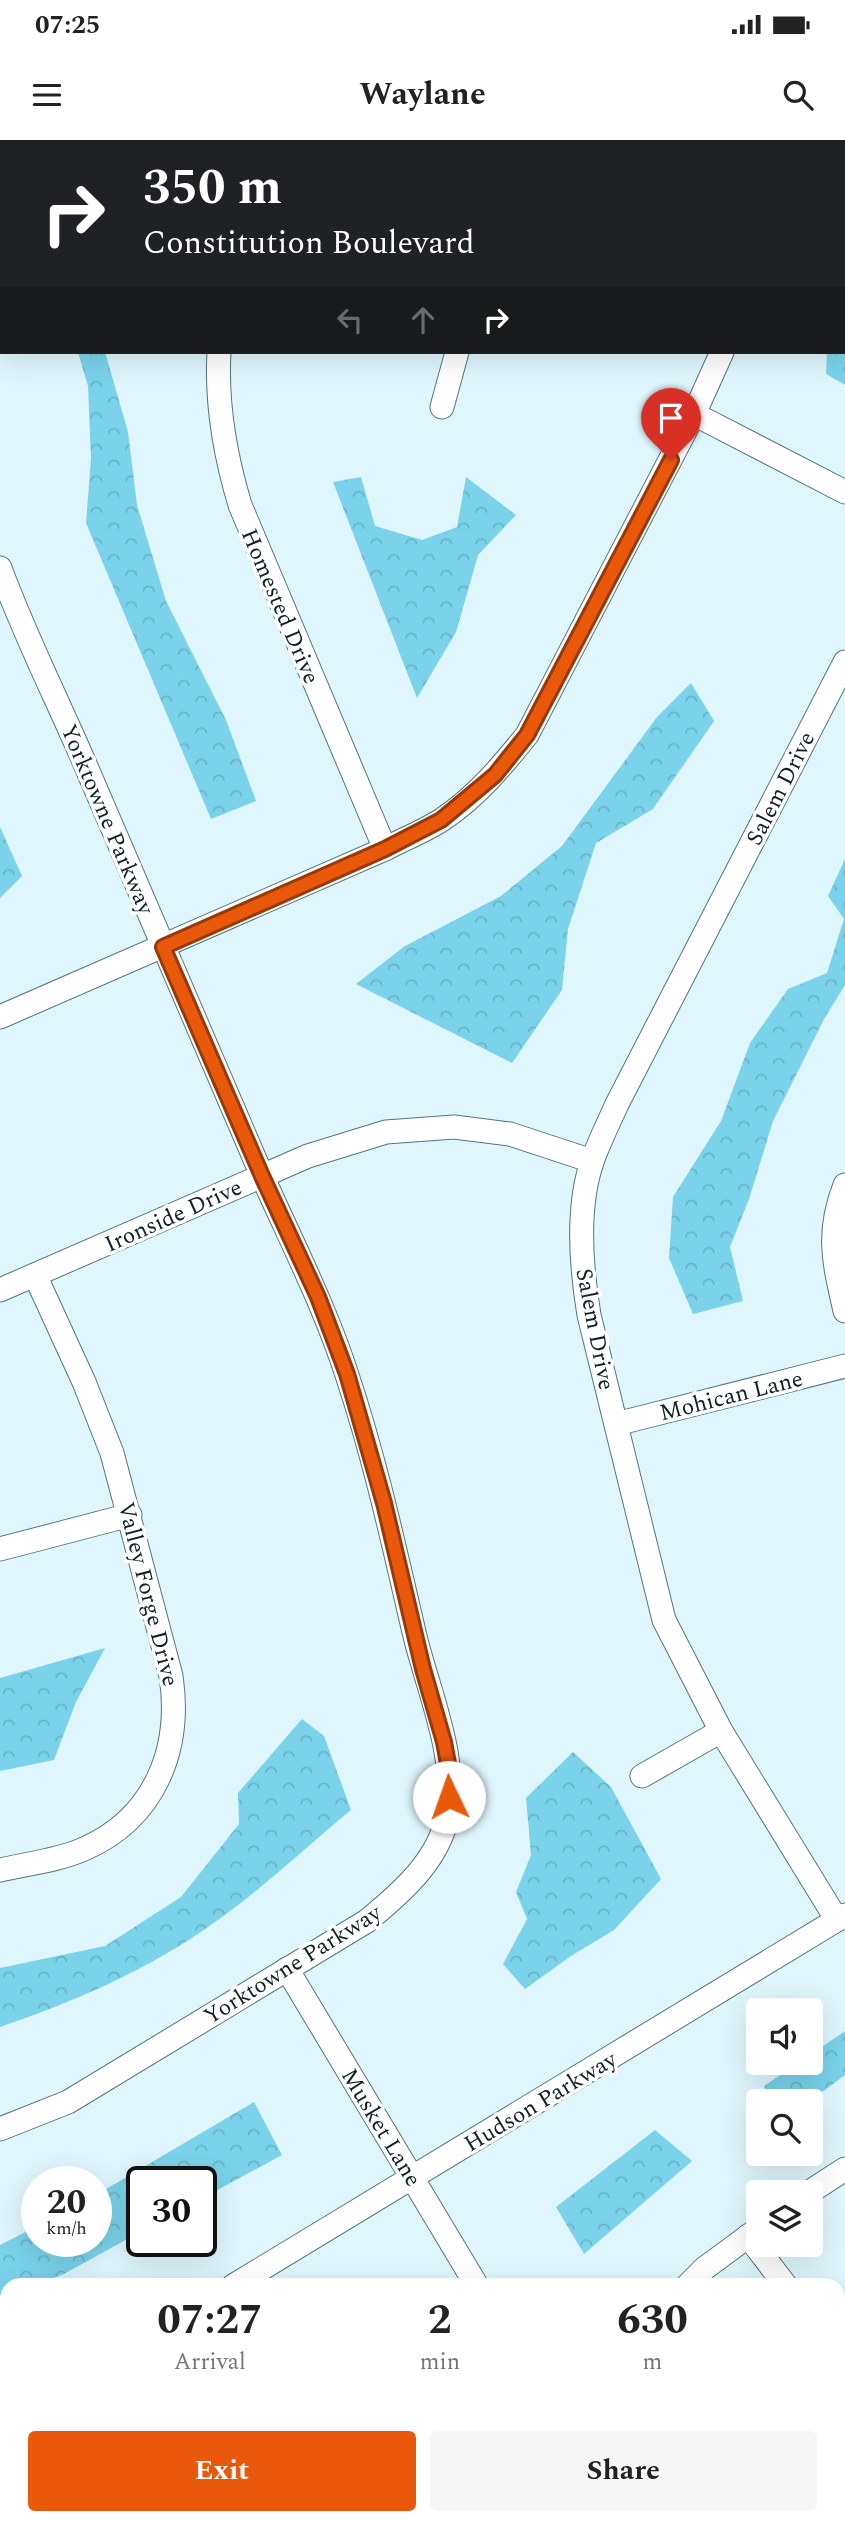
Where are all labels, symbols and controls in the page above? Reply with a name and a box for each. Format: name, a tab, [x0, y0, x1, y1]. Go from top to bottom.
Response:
text: 07:25	[35, 5, 100, 45]
text: Waylane	[359, 70, 486, 119]
icon: menu	[28, 76, 66, 114]
icon: search	[779, 76, 817, 114]
text: 350 m	[143, 151, 282, 226]
icon: right	[28, 168, 119, 259]
text: Constitution Boulevard	[143, 219, 475, 268]
icon: left	[331, 301, 369, 339]
icon: ahead	[404, 301, 442, 339]
icon: right	[477, 301, 515, 339]
pin	[641, 388, 701, 460]
icon: arrive	[652, 399, 690, 437]
street label: Homested Drive	[231, 523, 328, 690]
street label: Yorktowne Parkway	[51, 719, 163, 921]
street label: Salem Drive	[738, 726, 825, 852]
street label: Ironside Drive	[99, 1170, 248, 1262]
street label: Salem Drive	[566, 1265, 623, 1393]
street label: Mohican Lane	[656, 1362, 807, 1431]
street label: Valley Forge Drive	[108, 1498, 187, 1690]
position arrow	[412, 1760, 486, 1834]
street label: Yorktowne Parkway	[197, 1896, 389, 2034]
map controls	[746, 1998, 823, 2257]
button: sound	[746, 1998, 823, 2075]
street label: Hudson Parkway	[458, 2042, 625, 2162]
street label: Musket Lane	[332, 2062, 430, 2194]
button: search	[746, 2089, 823, 2166]
speed limit sign: 30	[126, 2166, 217, 2257]
text: 20	[47, 2176, 86, 2229]
button: layers	[746, 2180, 823, 2257]
text: km/h	[46, 2215, 87, 2242]
text: 07:27	[157, 2289, 263, 2352]
text: 2	[428, 2289, 452, 2352]
text: 630	[617, 2289, 688, 2352]
text: Arrival	[174, 2345, 246, 2380]
text: min	[420, 2345, 460, 2380]
text: m	[643, 2345, 662, 2380]
button: Exit	[28, 2431, 416, 2511]
button: Share	[430, 2431, 817, 2511]

